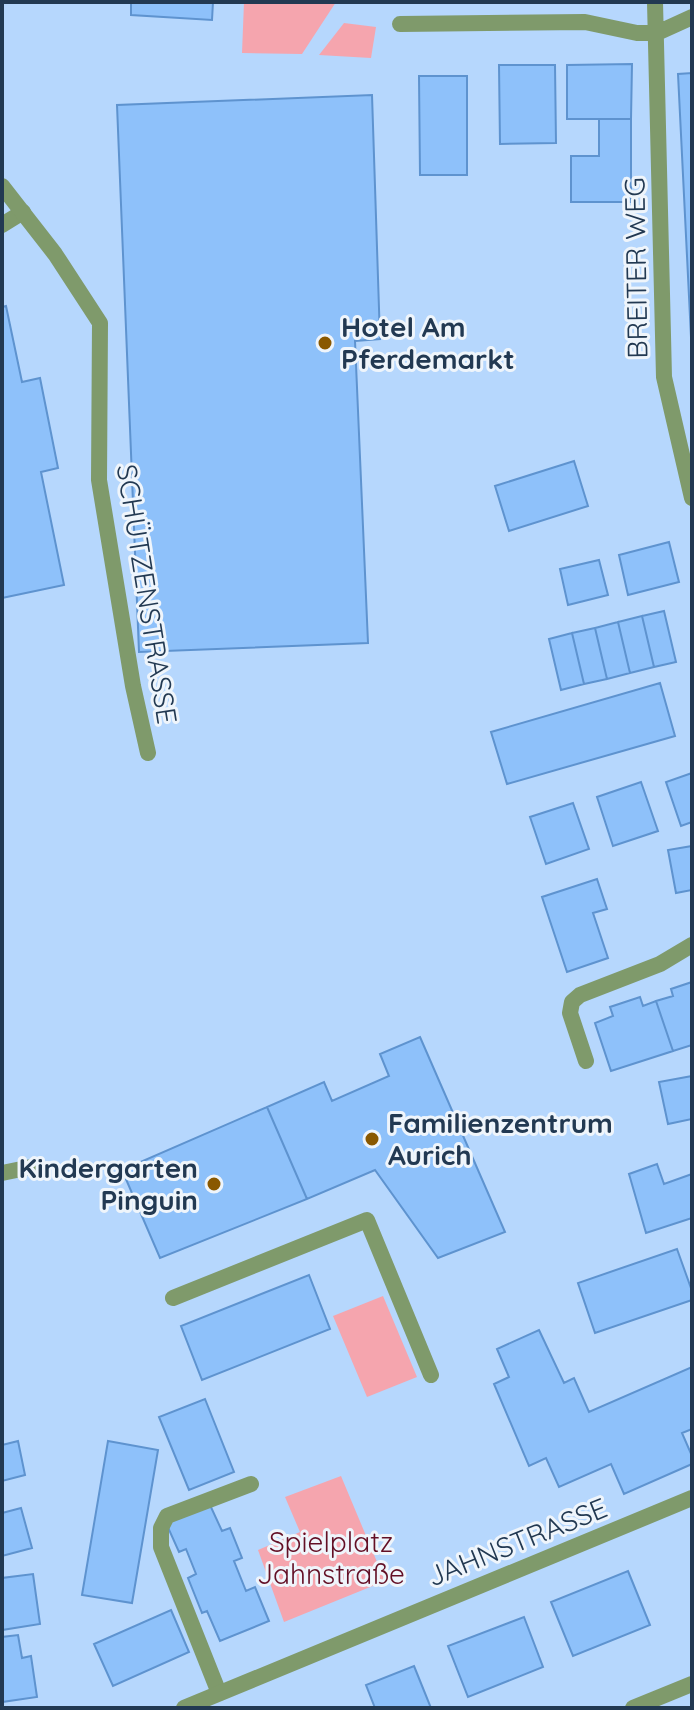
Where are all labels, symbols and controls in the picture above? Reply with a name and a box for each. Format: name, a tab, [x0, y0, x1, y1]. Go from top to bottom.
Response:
street label: BREITER WEG	[616, 177, 655, 359]
place label: Hotel Am Pferdemarkt	[341, 309, 515, 376]
marker: Hotel Am Pferdemarkt	[316, 334, 334, 352]
street label: SCHÜTZENSTRASSE	[110, 462, 185, 726]
place label: Familienzentrum Aurich	[388, 1105, 613, 1172]
marker: Familienzentrum Aurich	[363, 1130, 381, 1148]
place label: Kindergarten Pinguin	[19, 1150, 198, 1217]
marker: Kindergarten Pinguin	[205, 1175, 223, 1193]
street label: JAHNSTRASSE	[422, 1490, 612, 1594]
park label: Spielplatz Jahnstraße	[257, 1524, 405, 1591]

